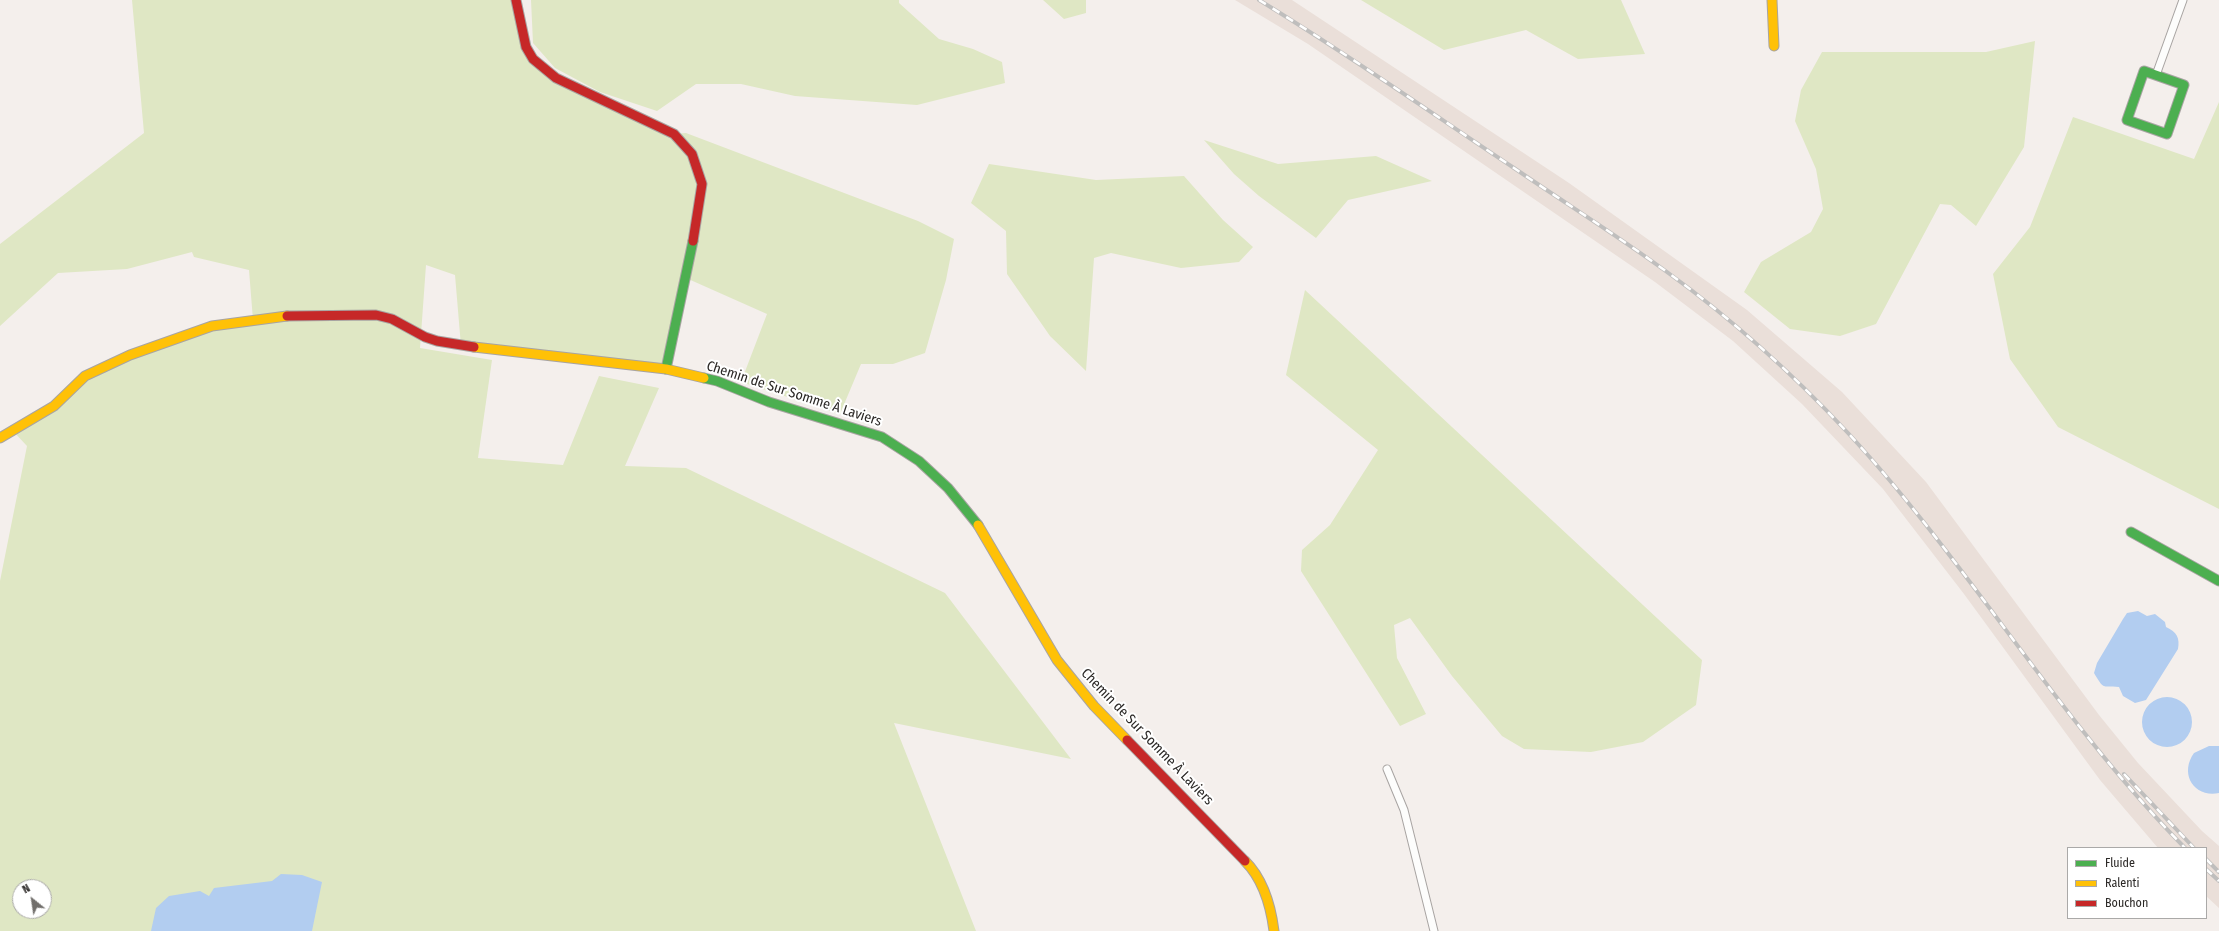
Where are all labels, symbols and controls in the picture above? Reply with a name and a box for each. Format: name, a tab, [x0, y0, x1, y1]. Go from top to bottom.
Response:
street label: Chemin de Sur Somme À Laviers	[704, 358, 884, 430]
street label: Chemin de Sur Somme À Laviers	[1077, 665, 1217, 809]
legend	[2067, 847, 2207, 919]
text: Fluide	[2105, 856, 2135, 870]
text: Ralenti	[2105, 876, 2140, 890]
north arrow	[12, 879, 52, 919]
text: N	[20, 882, 32, 896]
text: Bouchon	[2105, 896, 2148, 910]

